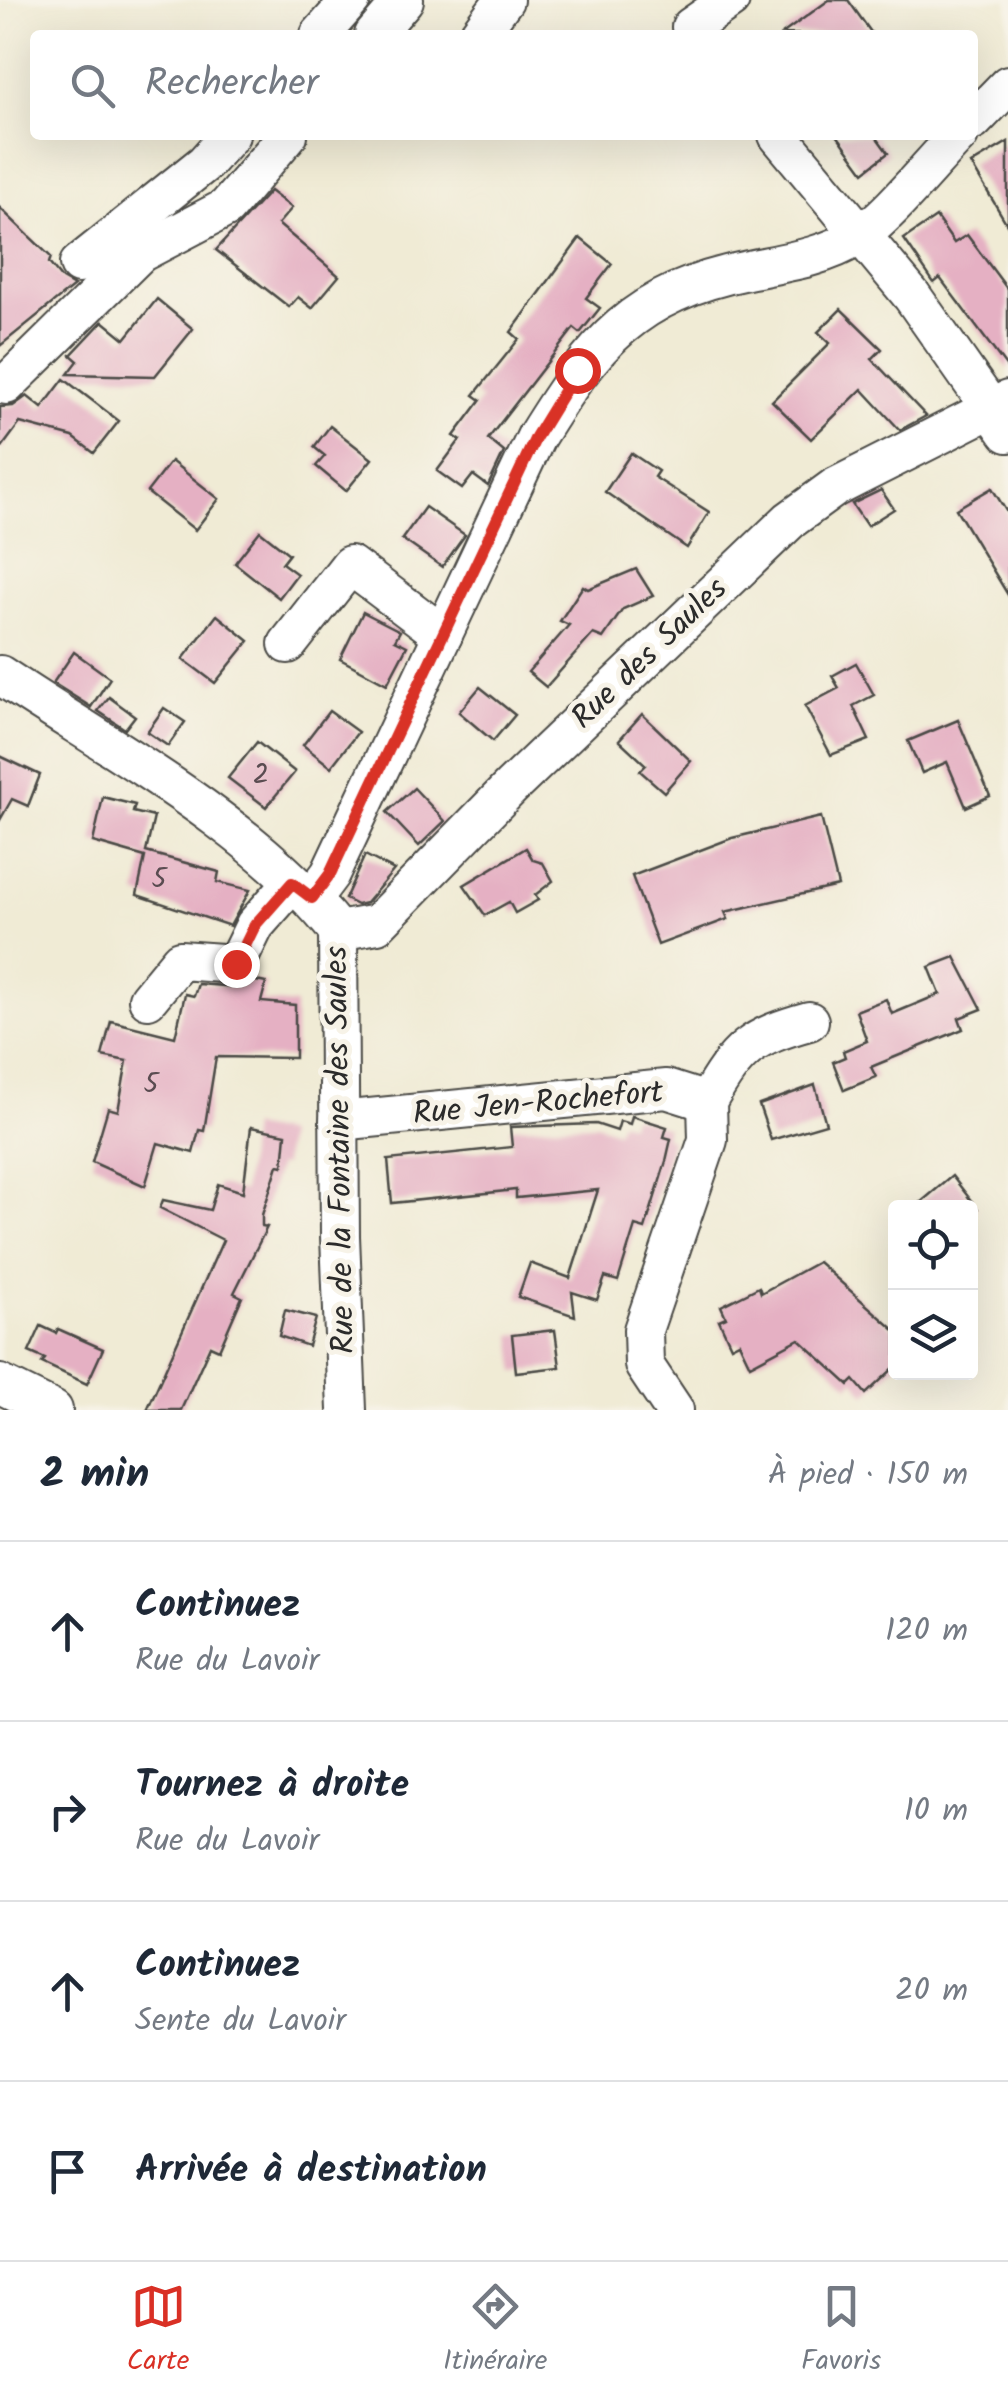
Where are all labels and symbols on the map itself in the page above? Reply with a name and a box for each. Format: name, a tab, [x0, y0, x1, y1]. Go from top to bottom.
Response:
route start	[555, 348, 601, 394]
street label: Rue des Saules	[560, 565, 740, 742]
house number: 2	[253, 753, 269, 798]
house number: 5	[151, 857, 168, 902]
route end	[214, 942, 260, 988]
street label: Rue de la Fontaine des Saules	[312, 945, 370, 1354]
house number: 5	[143, 1062, 160, 1107]
street label: Rue Jen-Rochefort	[411, 1068, 666, 1140]

